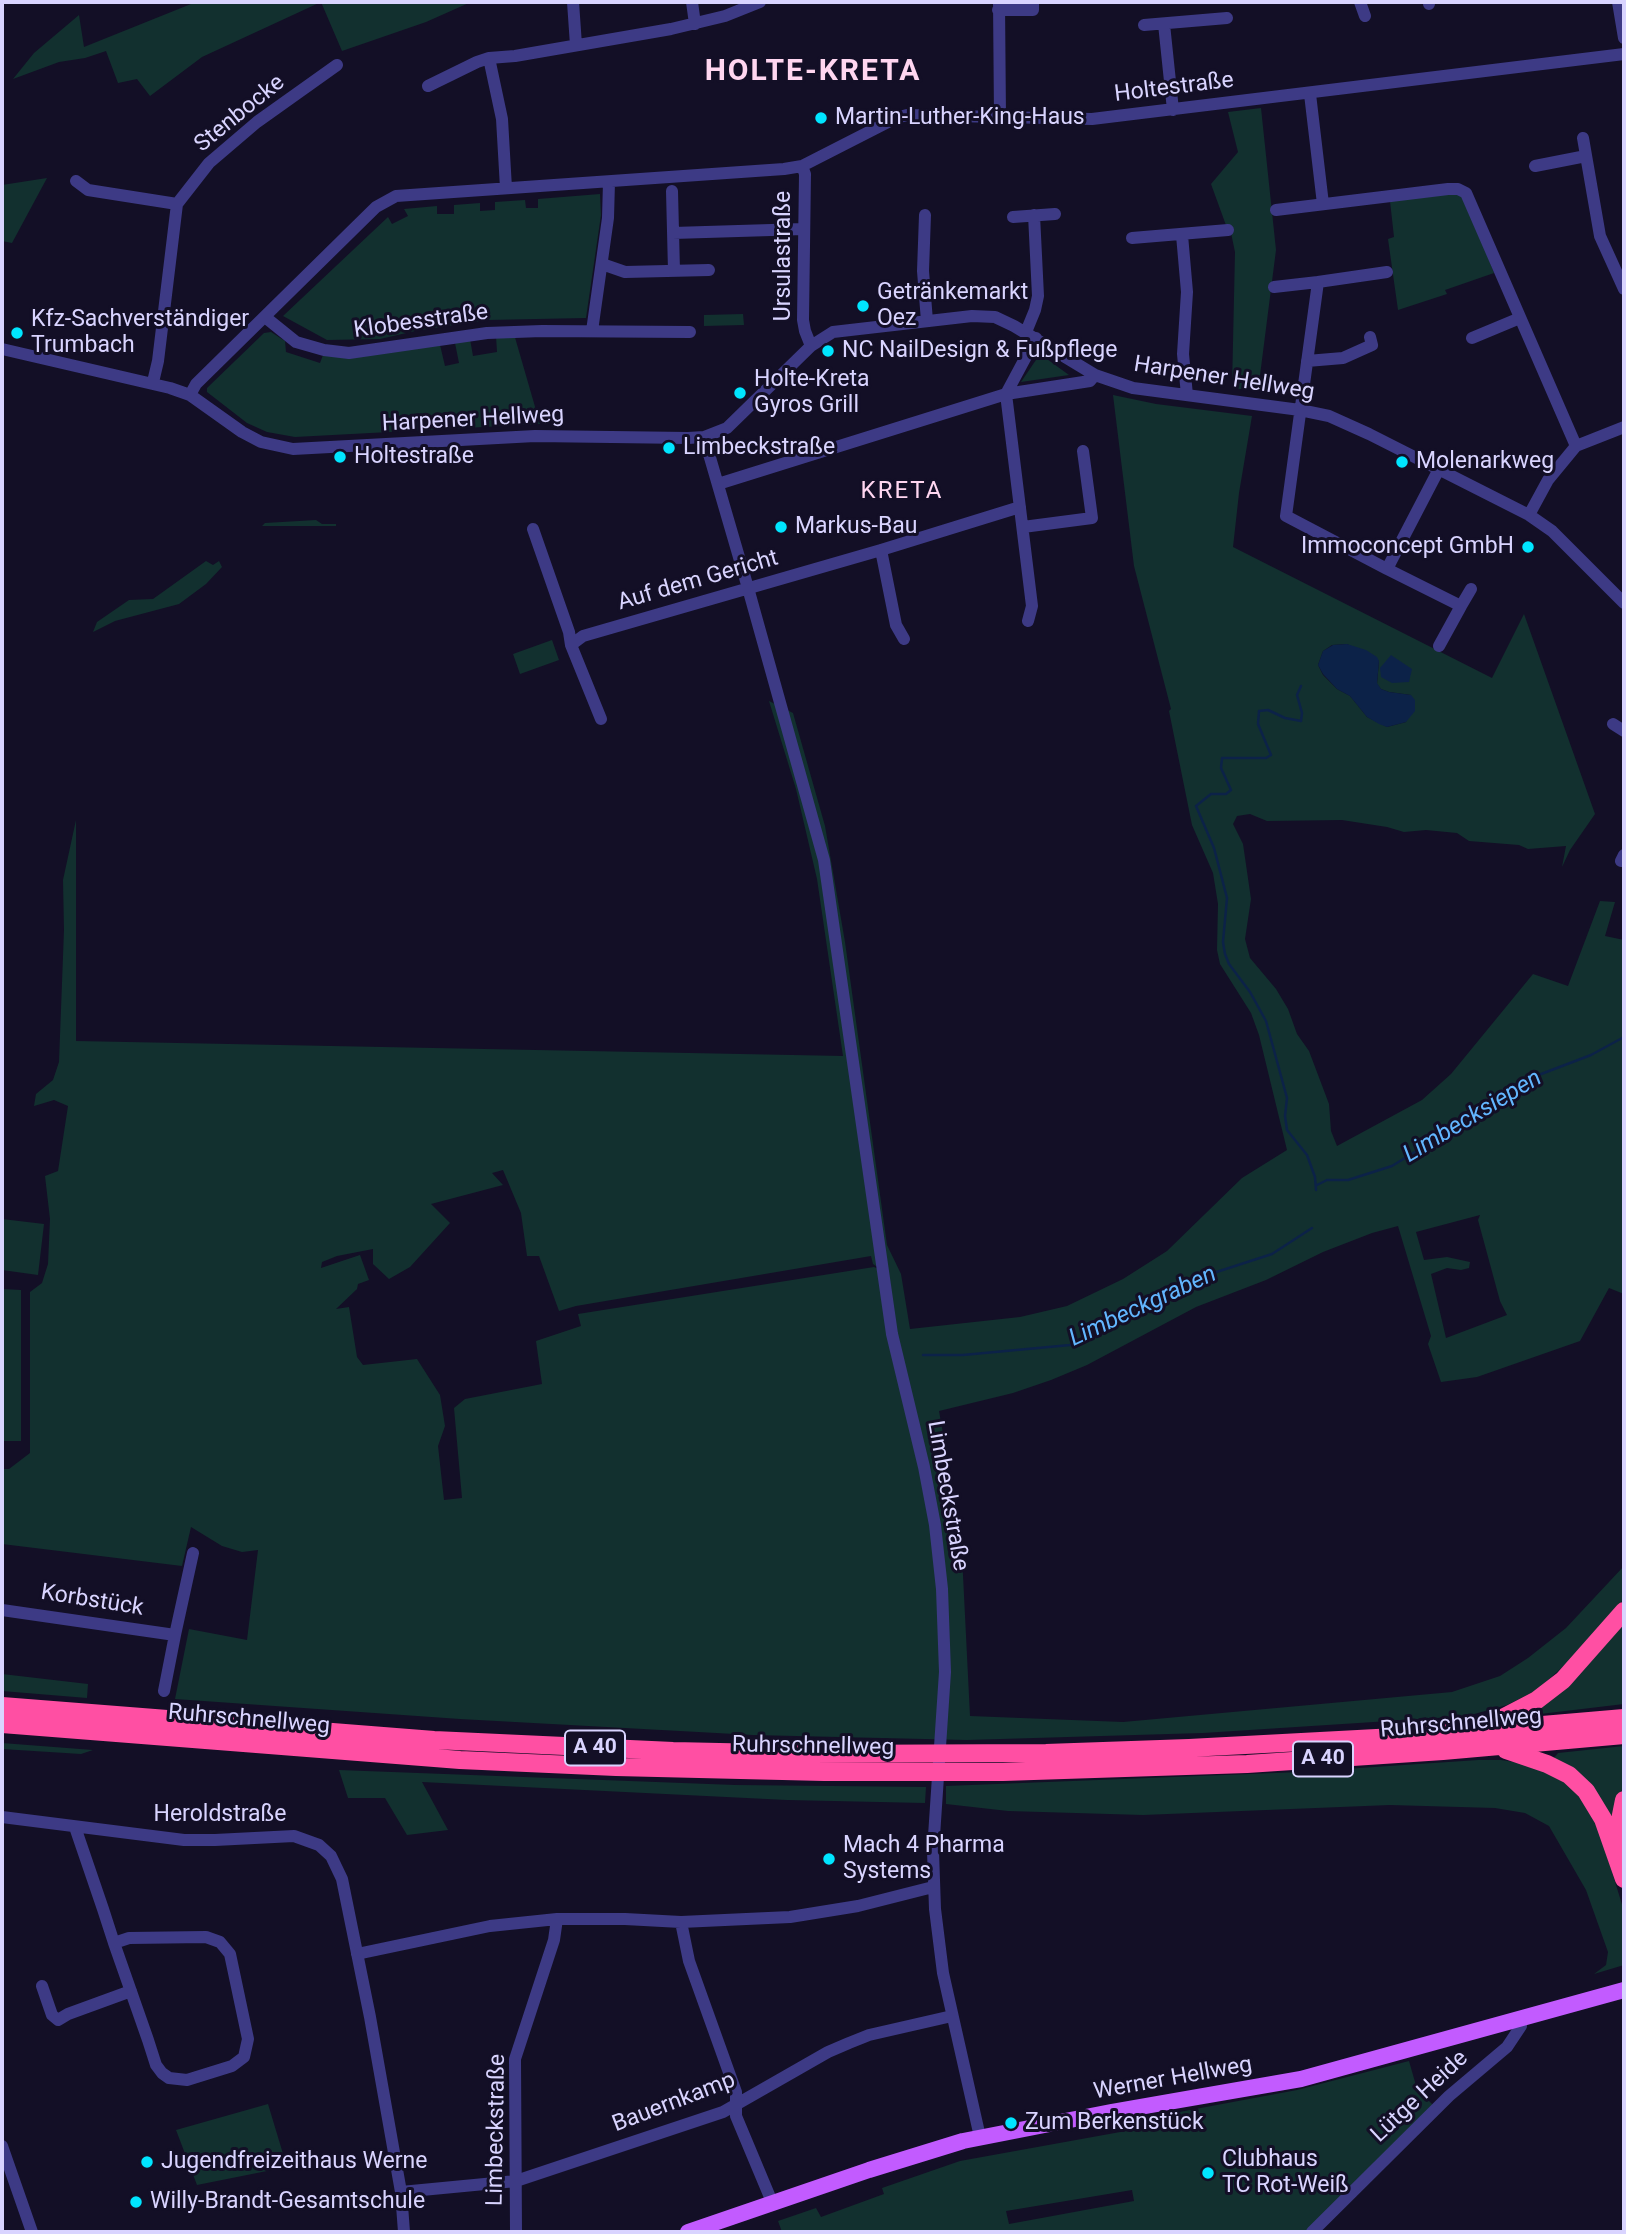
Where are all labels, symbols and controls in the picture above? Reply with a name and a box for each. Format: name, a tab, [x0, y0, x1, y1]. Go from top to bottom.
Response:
district label: HOLTE-KRETA	[706, 54, 920, 90]
street label: Holtestraße	[1113, 67, 1235, 109]
street label: Stenbocke	[189, 69, 291, 159]
place label: Martin-Luther-King-Haus	[835, 104, 1085, 132]
marker: Martin-Luther-King-Haus	[813, 110, 829, 126]
street label: Ursulastraße	[770, 191, 798, 321]
place label: Getränkemarkt Oez	[877, 279, 1028, 333]
marker: Getränkemarkt Oez	[855, 298, 871, 314]
street label: Klobesstraße	[352, 299, 490, 345]
place label: Kfz-Sachverständiger Trumbach	[31, 306, 249, 360]
marker: Kfz-Sachverständiger Trumbach	[9, 325, 25, 341]
place label: NC NailDesign & Fußpflege	[842, 337, 1117, 365]
marker: NC NailDesign & Fußpflege	[820, 343, 836, 359]
street label: Harpener Hellweg	[1132, 351, 1316, 407]
place label: Holte-Kreta Gyros Grill	[754, 366, 869, 420]
marker: Holte-Kreta Gyros Grill	[732, 385, 748, 401]
street label: Harpener Hellweg	[381, 401, 565, 439]
place label: Limbeckstraße	[683, 434, 835, 462]
marker: Limbeckstraße	[661, 440, 677, 456]
place label: Holtestraße	[354, 443, 474, 471]
place label: Molenarkweg	[1416, 448, 1554, 476]
marker: Holtestraße	[332, 449, 348, 465]
marker: Molenarkweg	[1394, 454, 1410, 470]
district label: KRETA	[861, 478, 943, 506]
place label: Markus-Bau	[795, 513, 917, 541]
marker: Markus-Bau	[773, 519, 789, 535]
place label: Immoconcept GmbH	[1301, 533, 1514, 561]
marker: Immoconcept GmbH	[1520, 539, 1536, 555]
street label: Auf dem Gericht	[615, 545, 781, 617]
water label: Limbecksiepen	[1399, 1064, 1547, 1170]
water label: Limbeckgraben	[1065, 1260, 1221, 1354]
street label: Limbeckstraße	[920, 1419, 974, 1573]
street label: Korbstück	[39, 1579, 145, 1623]
street label: Ruhrschnellweg	[167, 1699, 331, 1741]
street label: Ruhrschnellweg	[1379, 1703, 1543, 1745]
road number: A 40	[565, 1730, 625, 1766]
street label: Ruhrschnellweg	[732, 1732, 894, 1762]
road number: A 40	[1293, 1742, 1353, 1776]
street label: Heroldstraße	[154, 1801, 286, 1829]
place label: Mach 4 Pharma Systems	[843, 1832, 1005, 1886]
marker: Mach 4 Pharma Systems	[821, 1851, 837, 1867]
street label: Lütge Heide	[1366, 2045, 1474, 2149]
street label: Werner Hellweg	[1092, 2051, 1254, 2107]
street label: Limbeckstraße	[482, 2054, 512, 2206]
street label: Bauernkamp	[609, 2067, 739, 2139]
place label: Zum Berkenstück	[1025, 2109, 1204, 2137]
marker: Zum Berkenstück	[1003, 2115, 1019, 2131]
place label: Clubhaus TC Rot-Weiß	[1222, 2146, 1349, 2200]
place label: Jugendfreizeithaus Werne	[161, 2148, 427, 2176]
marker: Jugendfreizeithaus Werne	[139, 2154, 155, 2170]
marker: Clubhaus TC Rot-Weiß	[1200, 2165, 1216, 2181]
place label: Willy-Brandt-Gesamtschule	[150, 2188, 425, 2216]
marker: Willy-Brandt-Gesamtschule	[128, 2194, 144, 2210]

